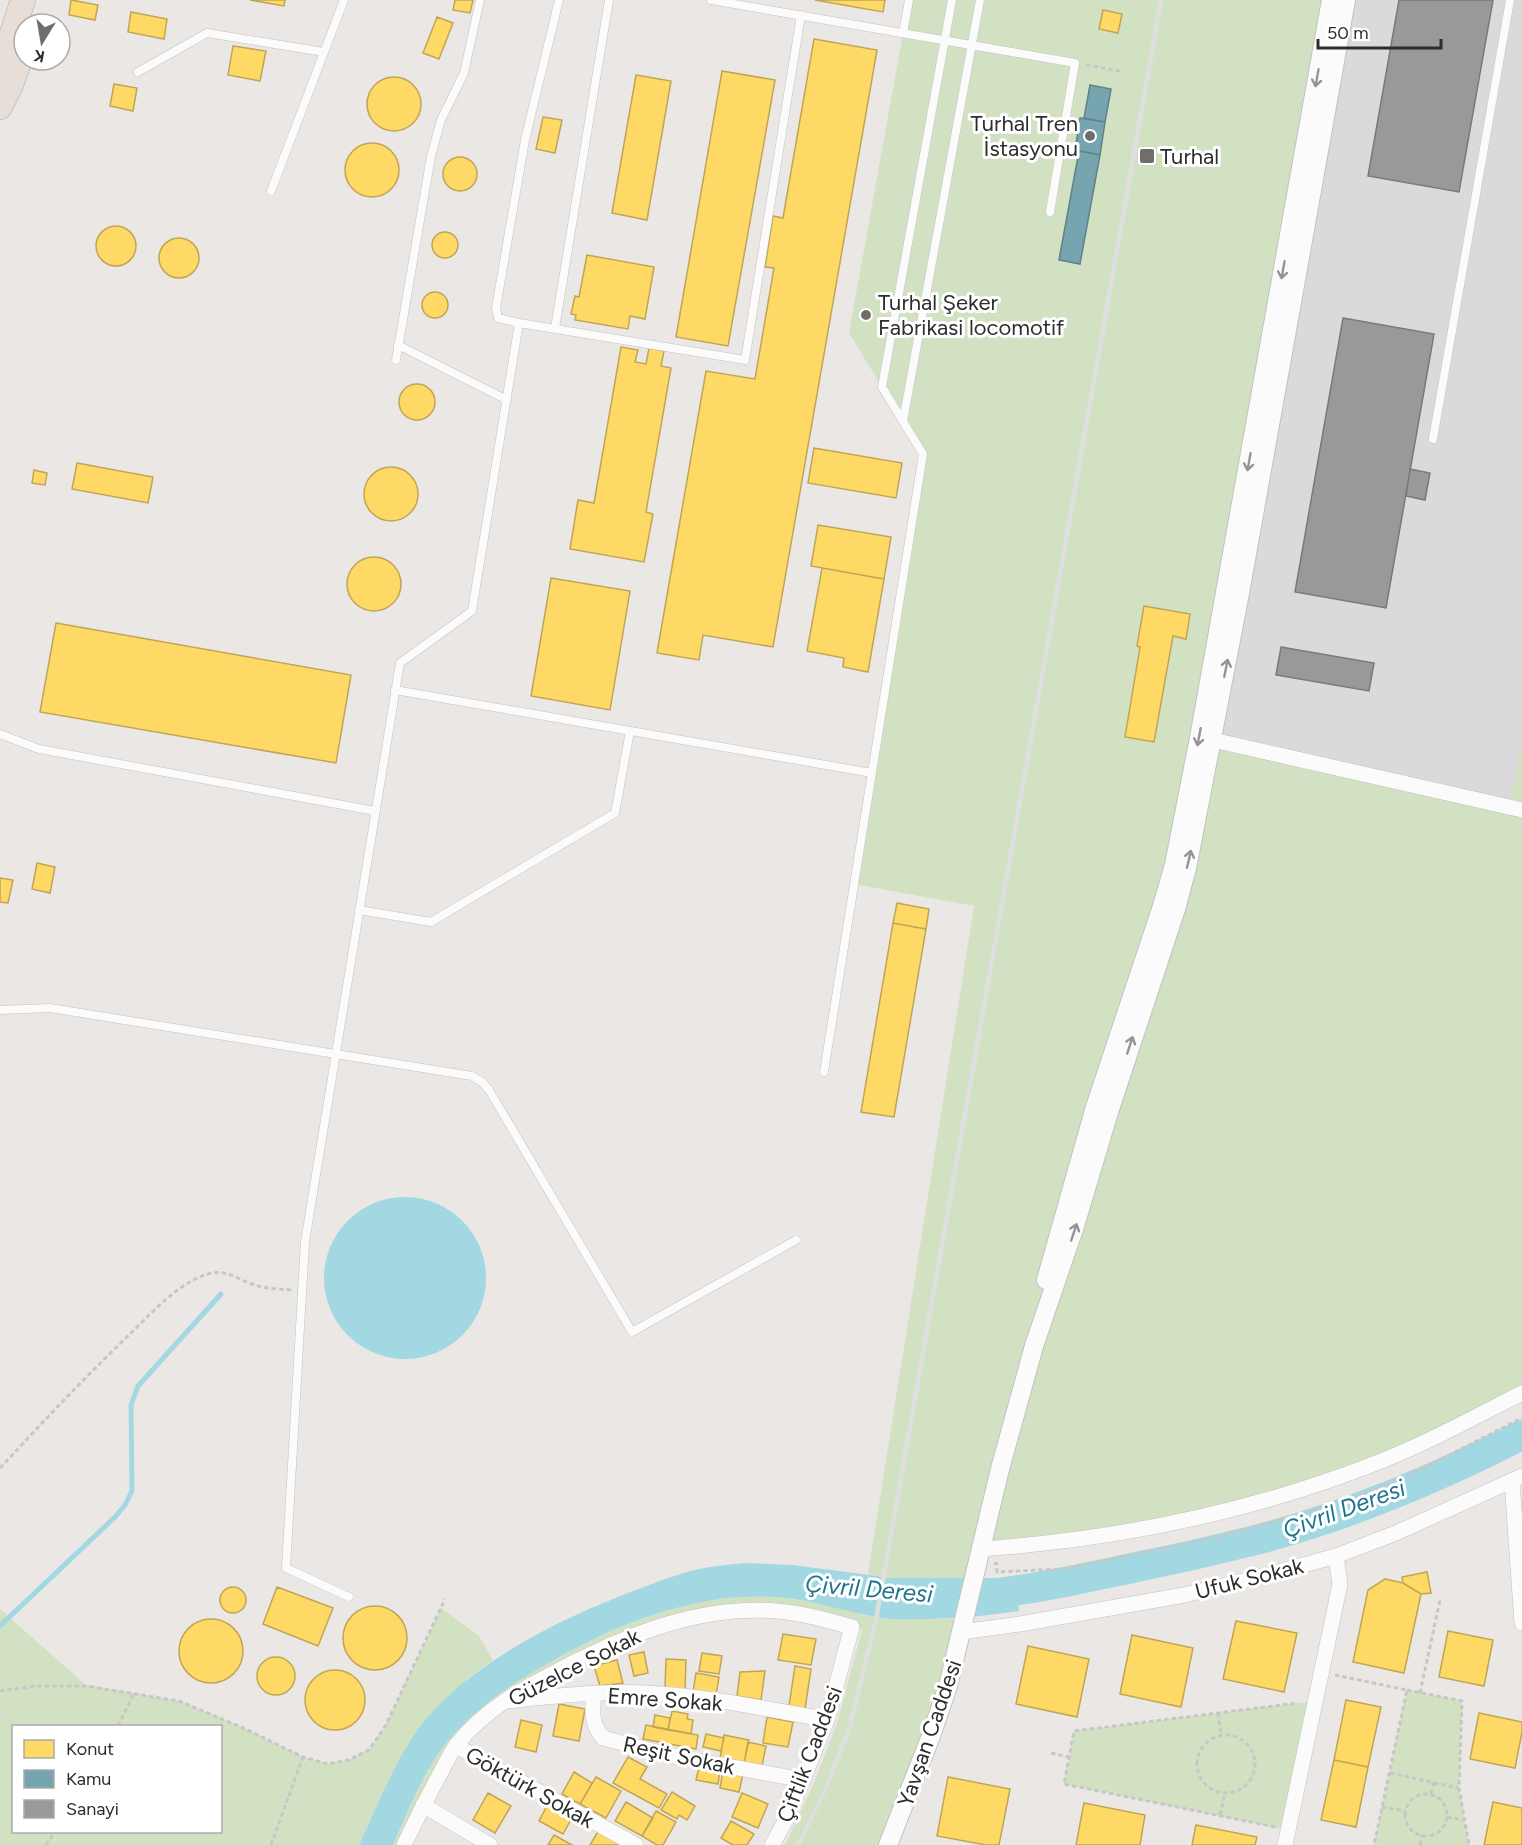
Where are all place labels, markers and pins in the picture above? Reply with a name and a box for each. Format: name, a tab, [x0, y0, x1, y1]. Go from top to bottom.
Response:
place label: Turhal Tren İstasyonu	[971, 110, 1078, 162]
marker: Turhal Tren İstasyonu	[1083, 129, 1097, 143]
place label: Turhal	[1160, 143, 1219, 170]
marker: Turhal	[1138, 147, 1156, 165]
place label: Turhal Şeker Fabrikasi locomotif	[878, 289, 1065, 341]
marker: Turhal Şeker Fabrikasi locomotif	[859, 308, 873, 322]

